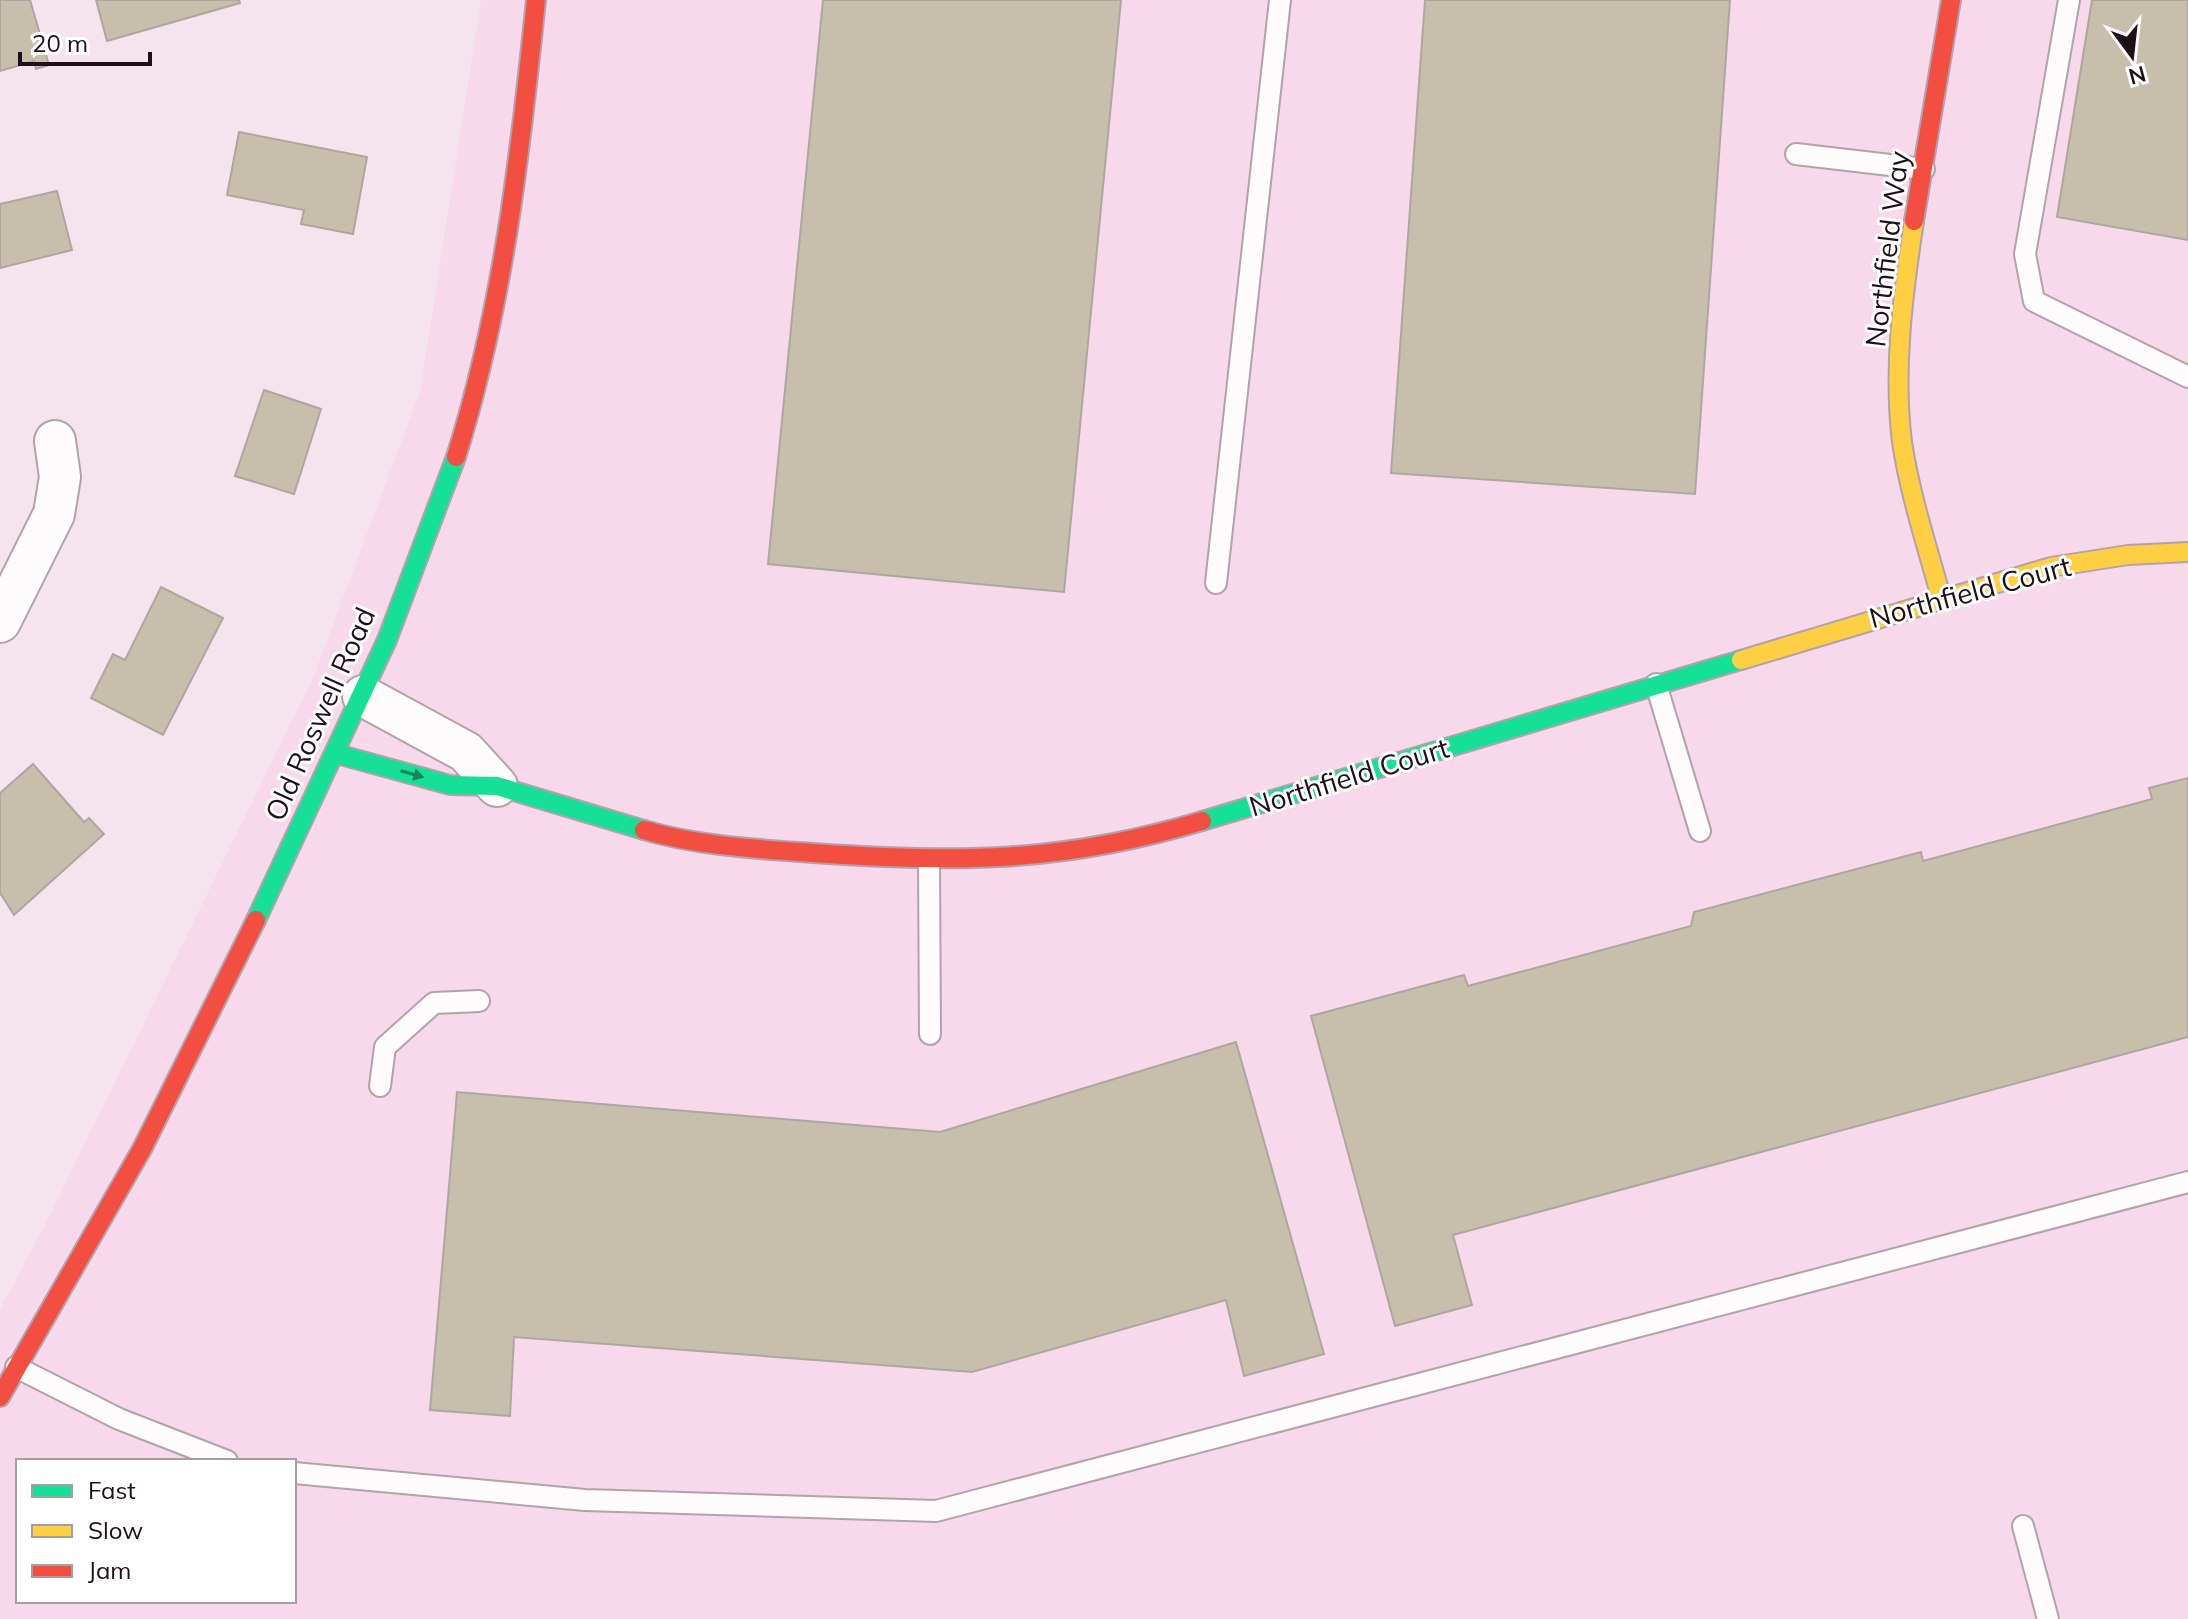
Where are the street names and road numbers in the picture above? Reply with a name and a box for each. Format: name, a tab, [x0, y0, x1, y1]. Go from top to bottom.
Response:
street label: Northfield Way	[1857, 149, 1916, 349]
street label: Northfield Court	[1865, 548, 2075, 635]
street label: Old Roswell Road	[257, 602, 382, 826]
street label: Northfield Court	[1245, 729, 1453, 824]

